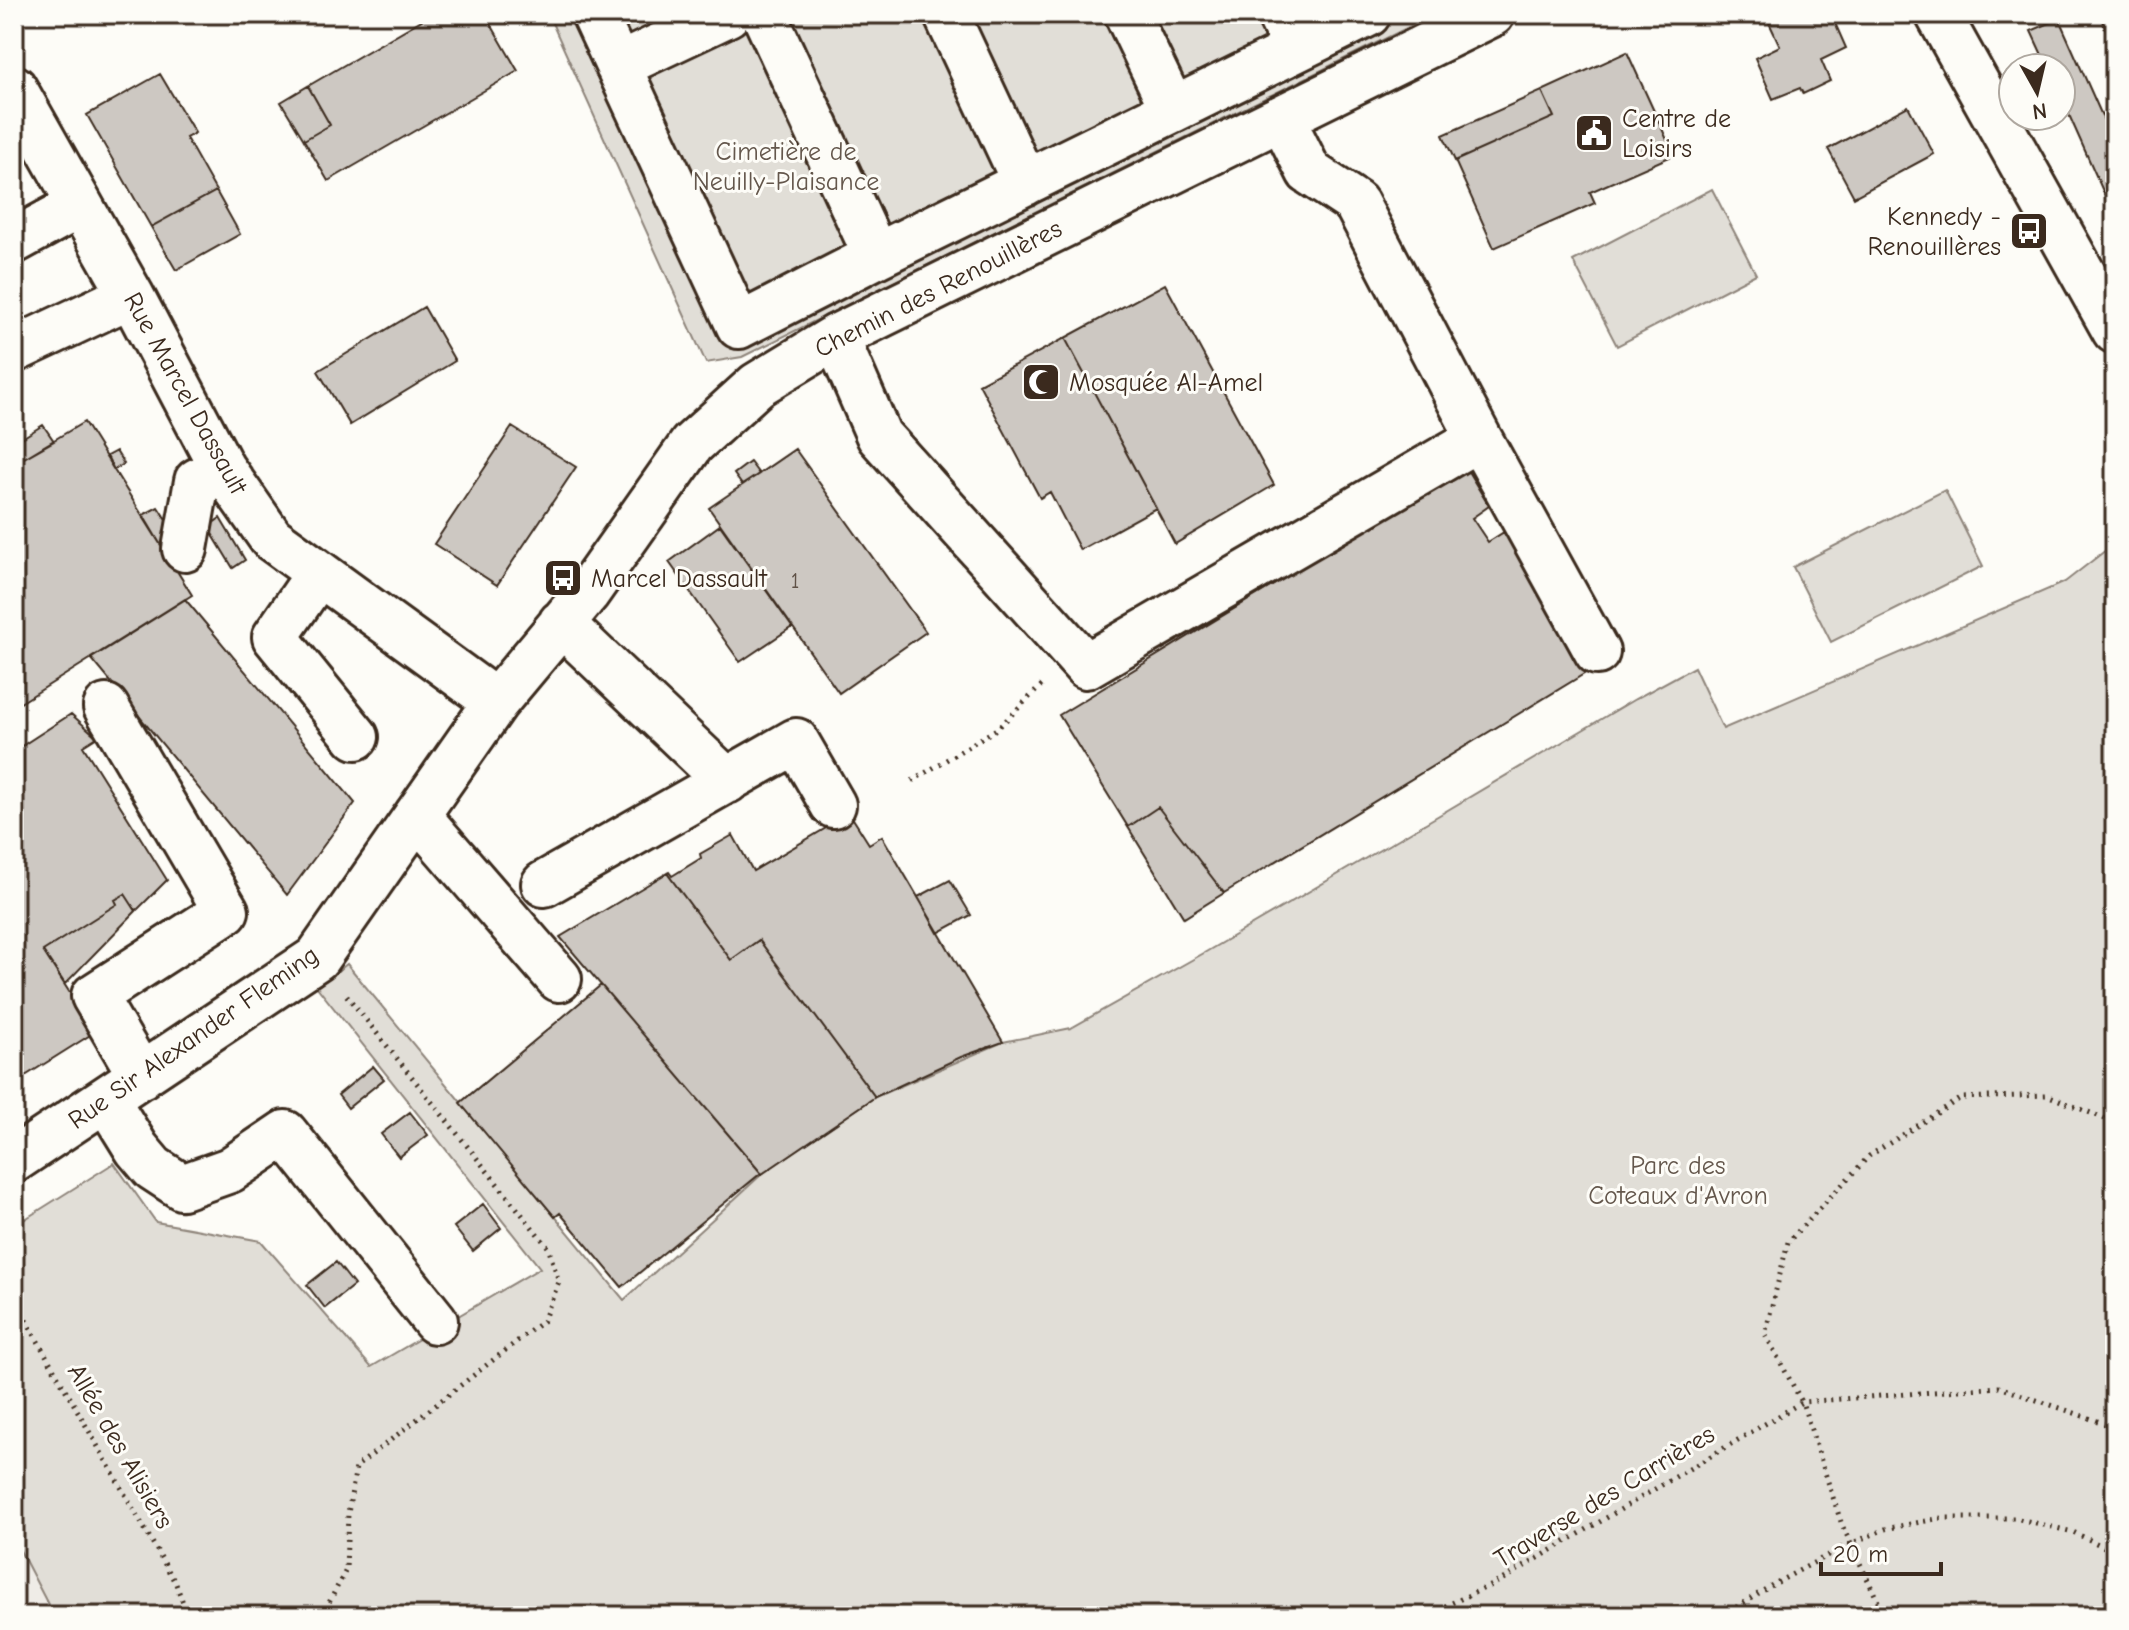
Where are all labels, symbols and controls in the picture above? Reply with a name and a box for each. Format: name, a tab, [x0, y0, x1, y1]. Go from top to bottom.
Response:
north arrow	[1997, 52, 2077, 132]
text: N	[2031, 97, 2049, 125]
place label: Centre de Loisirs	[1622, 104, 1731, 164]
public building icon: Centre de Loisirs	[1573, 112, 1615, 154]
park label: Cimetière de Neuilly-Plaisance	[693, 137, 879, 197]
place label: Kennedy - Renouillères	[1867, 202, 2001, 262]
bus stop icon: Kennedy - Renouillères	[2008, 210, 2050, 252]
street label: Chemin des Renouillères	[810, 213, 1067, 364]
street label: Rue Marcel Dassault	[117, 287, 254, 501]
mosque icon: Mosquée Al-Amel	[1020, 361, 1062, 403]
place label: Mosquée Al-Amel	[1069, 368, 1263, 398]
bus stop icon: Marcel Dassault	[542, 557, 584, 599]
place label: Marcel Dassault	[591, 564, 768, 594]
house number: 1	[791, 568, 799, 594]
street label: Rue Sir Alexander Fleming	[63, 940, 324, 1136]
park label: Parc des Coteaux d'Avron	[1588, 1151, 1768, 1211]
street label: Allée des Alisiers	[61, 1359, 179, 1534]
street label: Traverse des Carrières	[1489, 1419, 1720, 1575]
scale bar	[1821, 1526, 1941, 1576]
text: 20 m	[1833, 1540, 1888, 1568]

